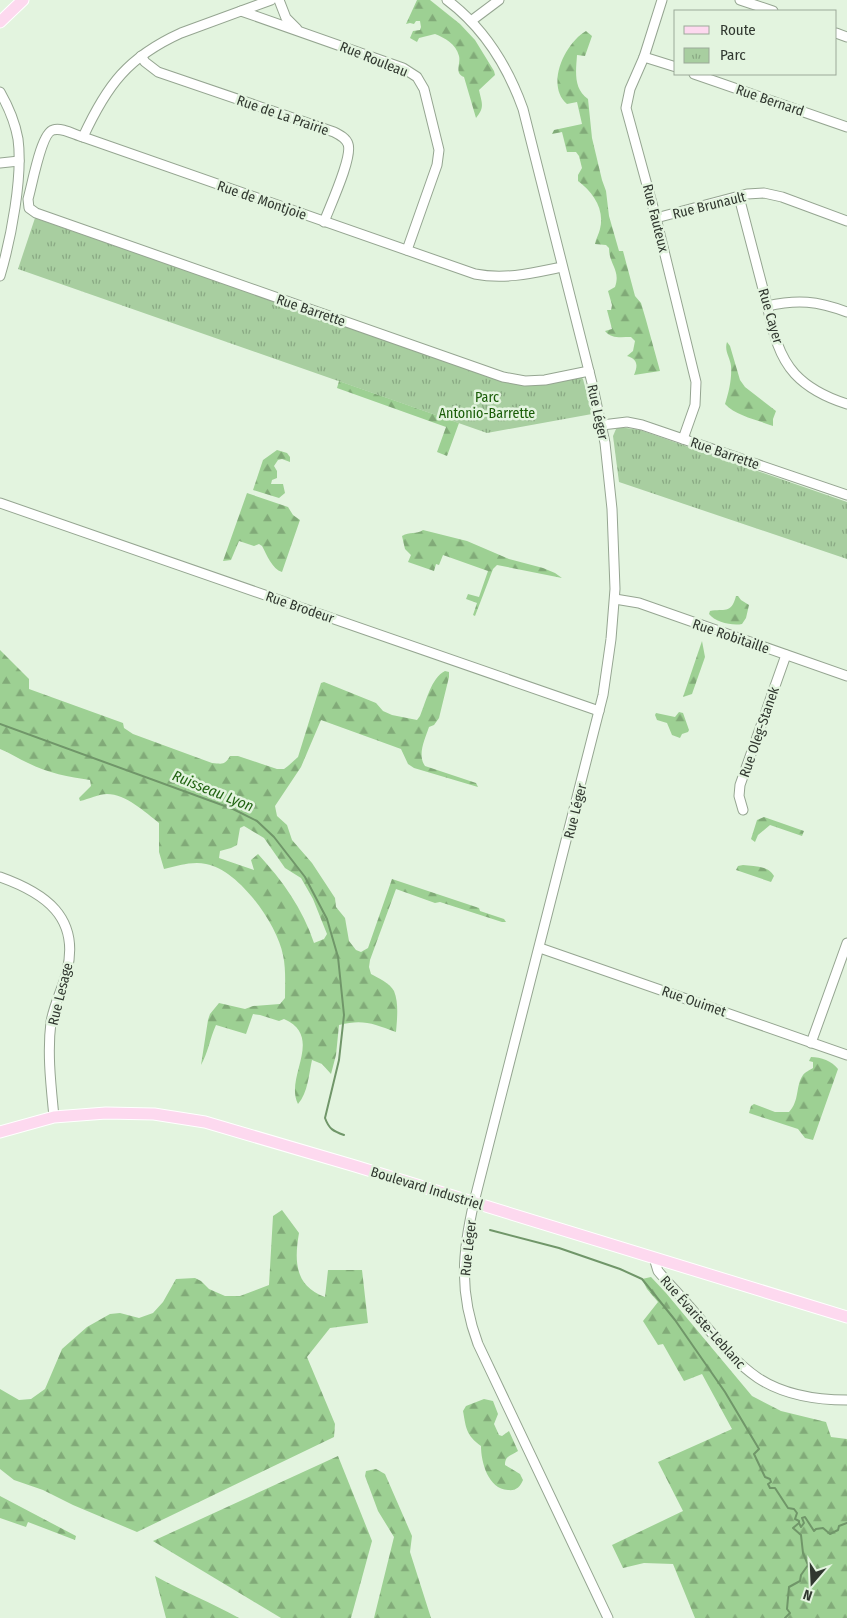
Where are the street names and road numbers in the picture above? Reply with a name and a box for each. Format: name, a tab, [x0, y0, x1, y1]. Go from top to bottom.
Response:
street label: Rue Rouleau	[337, 38, 410, 81]
street label: Rue Bernard	[734, 81, 806, 120]
street label: Rue de La Prairie	[235, 92, 331, 139]
street label: Rue de Montjoie	[215, 177, 309, 224]
street label: Rue Fauteux	[639, 182, 672, 255]
street label: Rue Brunault	[671, 188, 748, 223]
street label: Rue Cayer	[755, 287, 787, 346]
street label: Rue Barrette	[274, 291, 348, 330]
street label: Rue Léger	[583, 383, 612, 441]
street label: Rue Barrette	[688, 434, 762, 473]
street label: Rue Brodeur	[263, 588, 336, 627]
street label: Rue Robitaille	[690, 615, 772, 658]
street label: Rue Oleg-Stanek	[736, 684, 783, 780]
street label: Rue Léger	[560, 782, 591, 840]
street label: Rue Lesage	[45, 961, 76, 1027]
street label: Rue Ouimet	[659, 983, 729, 1021]
street label: Boulevard Industriel	[369, 1163, 485, 1214]
street label: Rue Léger	[457, 1219, 480, 1277]
street label: Rue Évariste-Leblanc	[656, 1272, 750, 1372]

